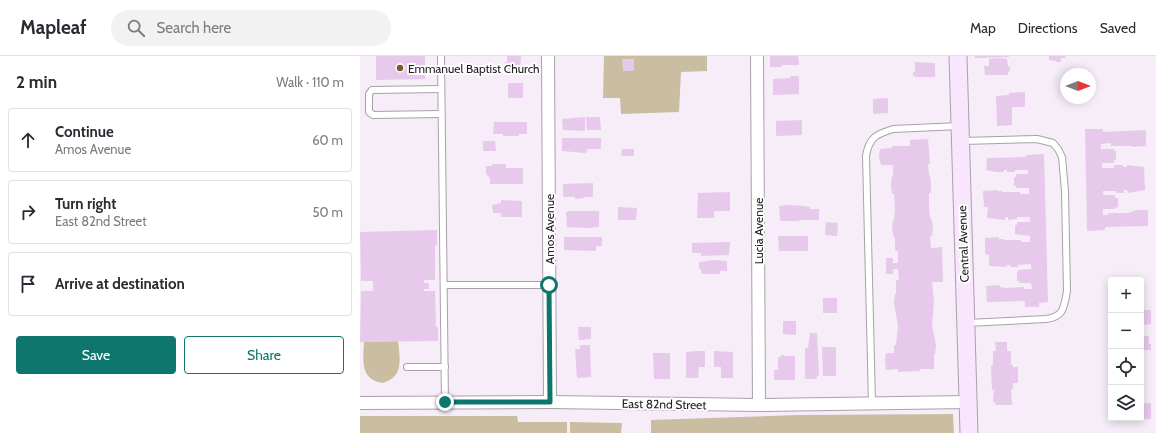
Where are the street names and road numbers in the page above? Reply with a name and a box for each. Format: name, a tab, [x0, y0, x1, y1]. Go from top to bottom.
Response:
street label: Amos Avenue	[542, 194, 557, 264]
street label: Lucia Avenue	[751, 198, 766, 264]
street label: Central Avenue	[954, 205, 972, 283]
street label: East 82nd Street	[622, 396, 706, 412]

